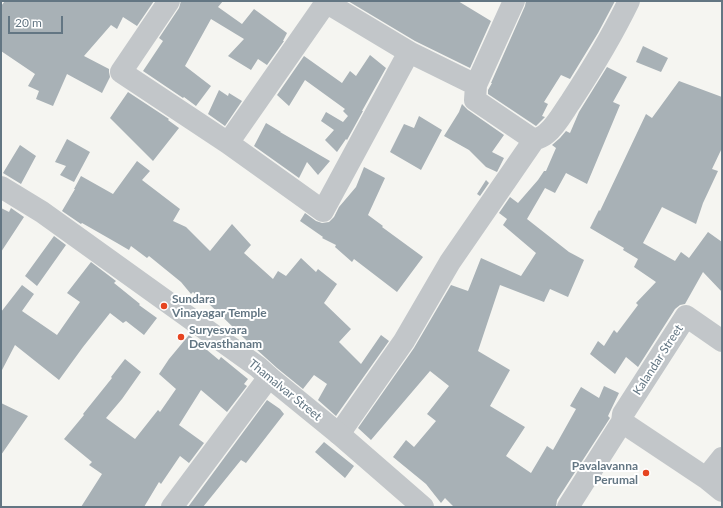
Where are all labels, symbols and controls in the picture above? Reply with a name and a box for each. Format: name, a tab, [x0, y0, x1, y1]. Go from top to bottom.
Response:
scale bar	[10, 8, 65, 34]
text: 20 m	[15, 15, 42, 30]
place label: Sundara Vinayagar Temple	[172, 292, 267, 320]
marker: Sundara Vinayagar Temple	[159, 301, 169, 311]
street label: Kalandar Street	[630, 322, 686, 398]
place label: Suryesvara Devasthanam	[189, 323, 262, 351]
marker: Suryesvara Devasthanam	[176, 332, 186, 342]
street label: Thamalvar Street	[246, 356, 324, 424]
place label: Pavalavanna Perumal	[572, 459, 638, 487]
marker: Pavalavanna Perumal	[641, 468, 651, 478]

